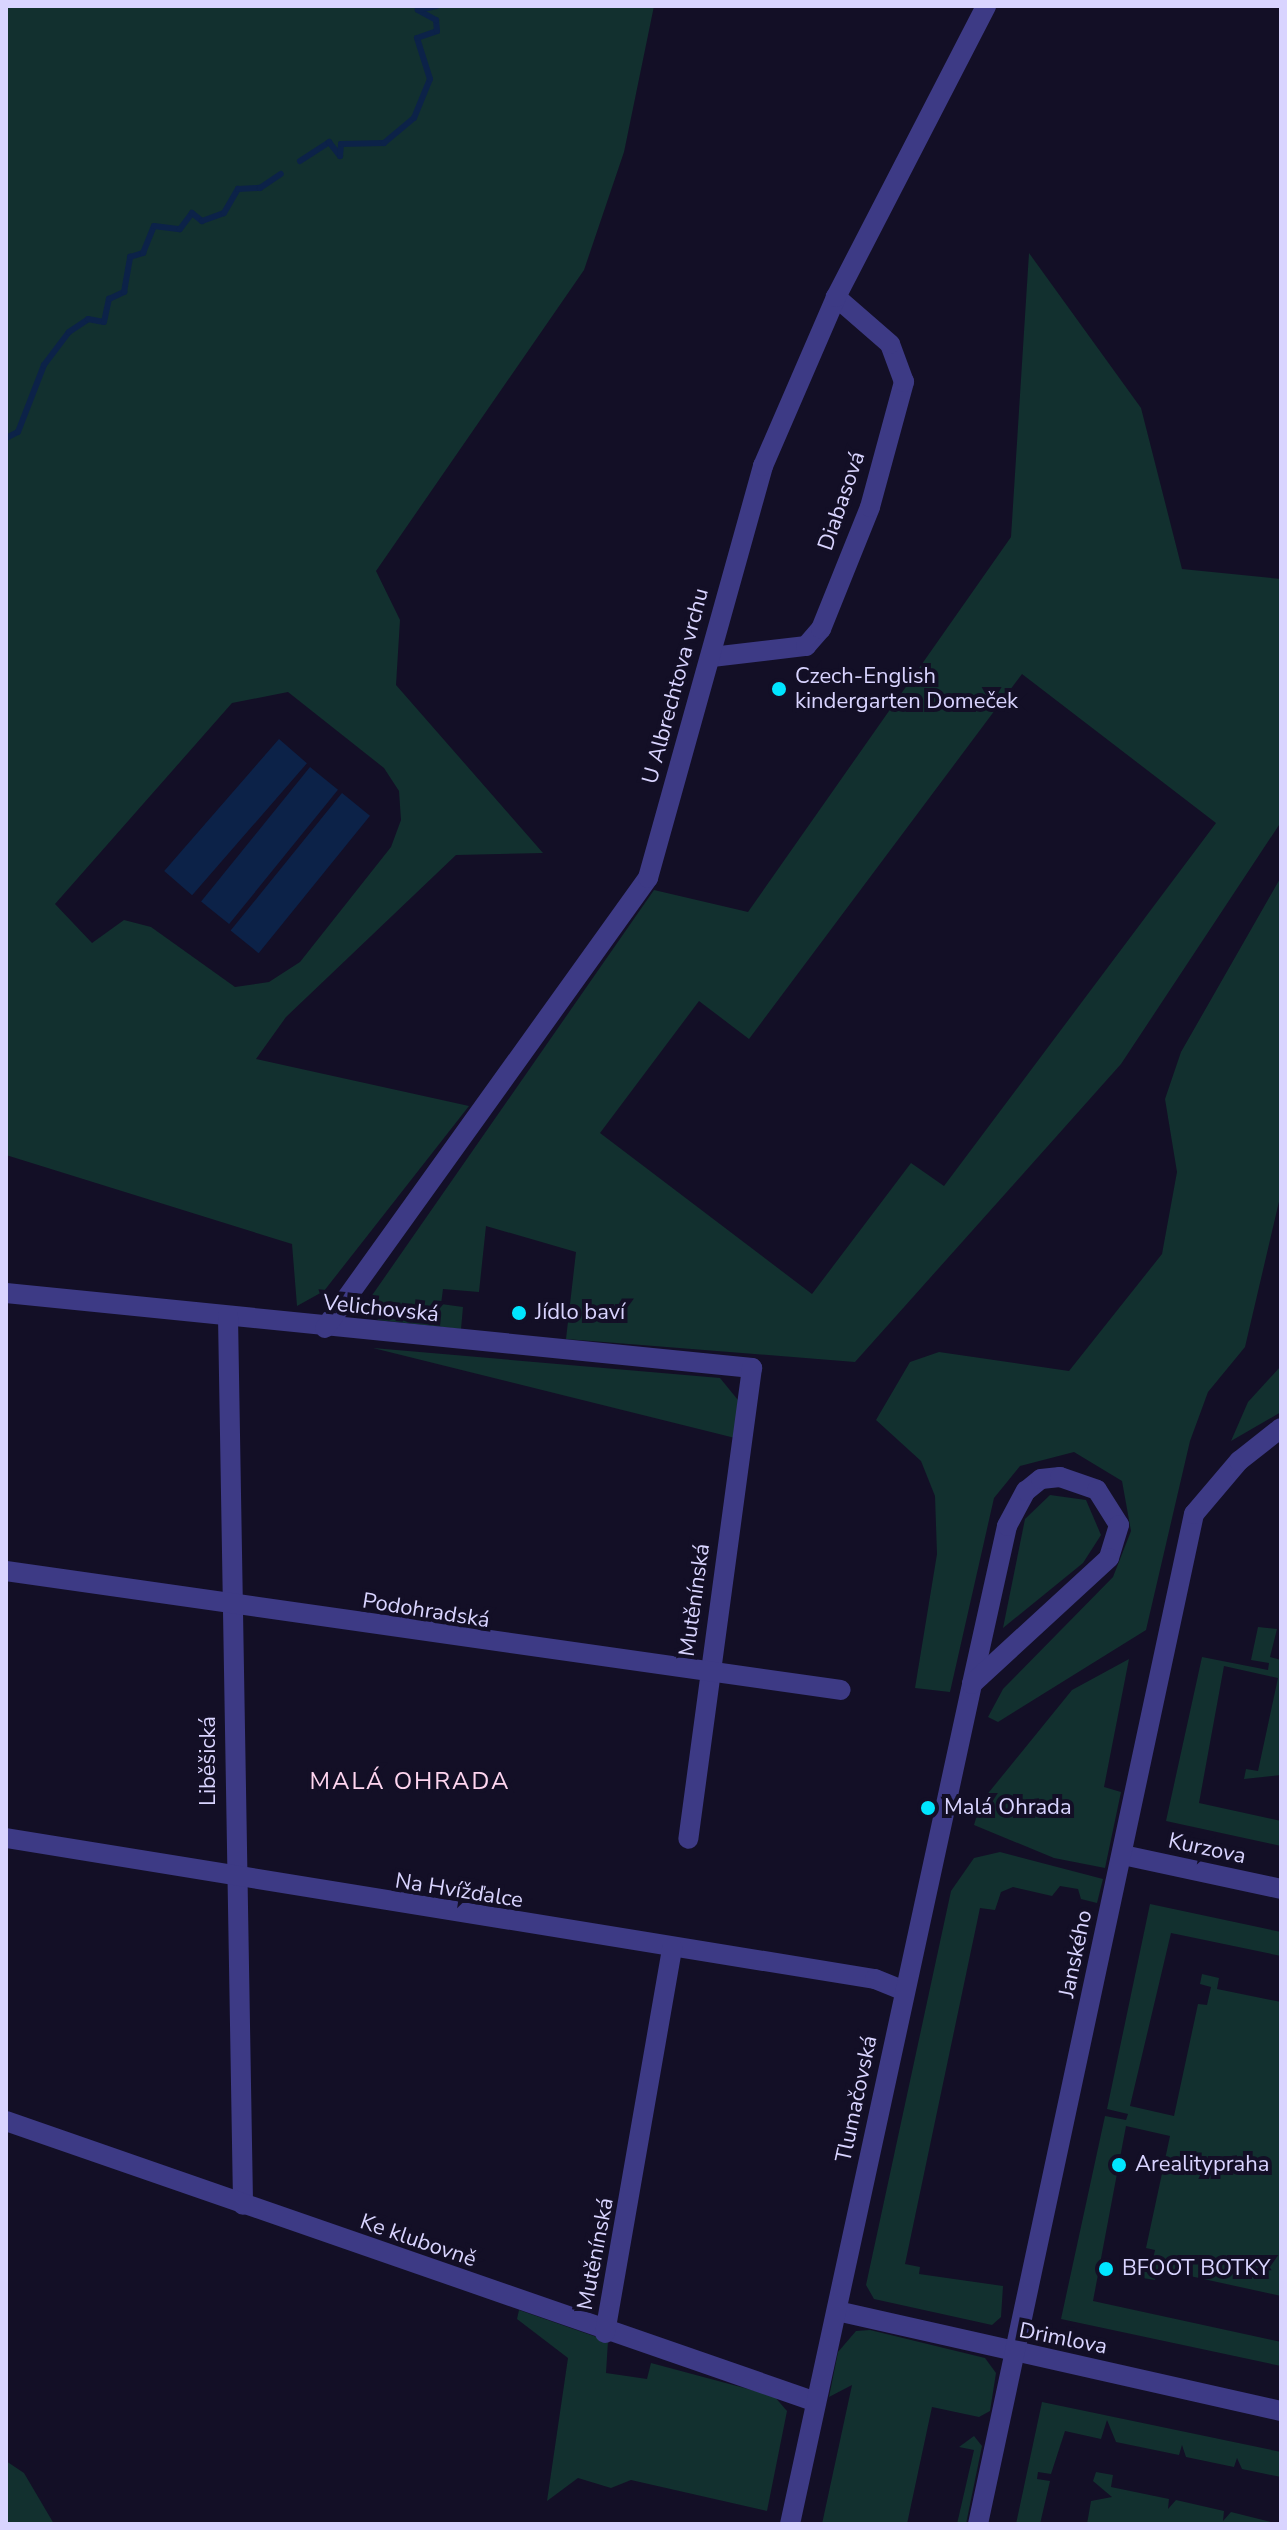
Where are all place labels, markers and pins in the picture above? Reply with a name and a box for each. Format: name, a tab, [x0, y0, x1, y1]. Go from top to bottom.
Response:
place label: Czech-English kindergarten Domeček	[795, 663, 1018, 714]
marker: Czech-English kindergarten Domeček	[770, 680, 788, 698]
place label: Jídlo baví	[535, 1300, 625, 1326]
marker: Jídlo baví	[510, 1304, 528, 1322]
place label: Malá Ohrada	[944, 1795, 1072, 1821]
marker: Malá Ohrada	[919, 1799, 937, 1817]
place label: Arealitypraha	[1135, 2152, 1269, 2178]
marker: Arealitypraha	[1110, 2156, 1128, 2174]
place label: BFOOT BOTKY	[1122, 2256, 1270, 2282]
marker: BFOOT BOTKY	[1097, 2260, 1115, 2278]

